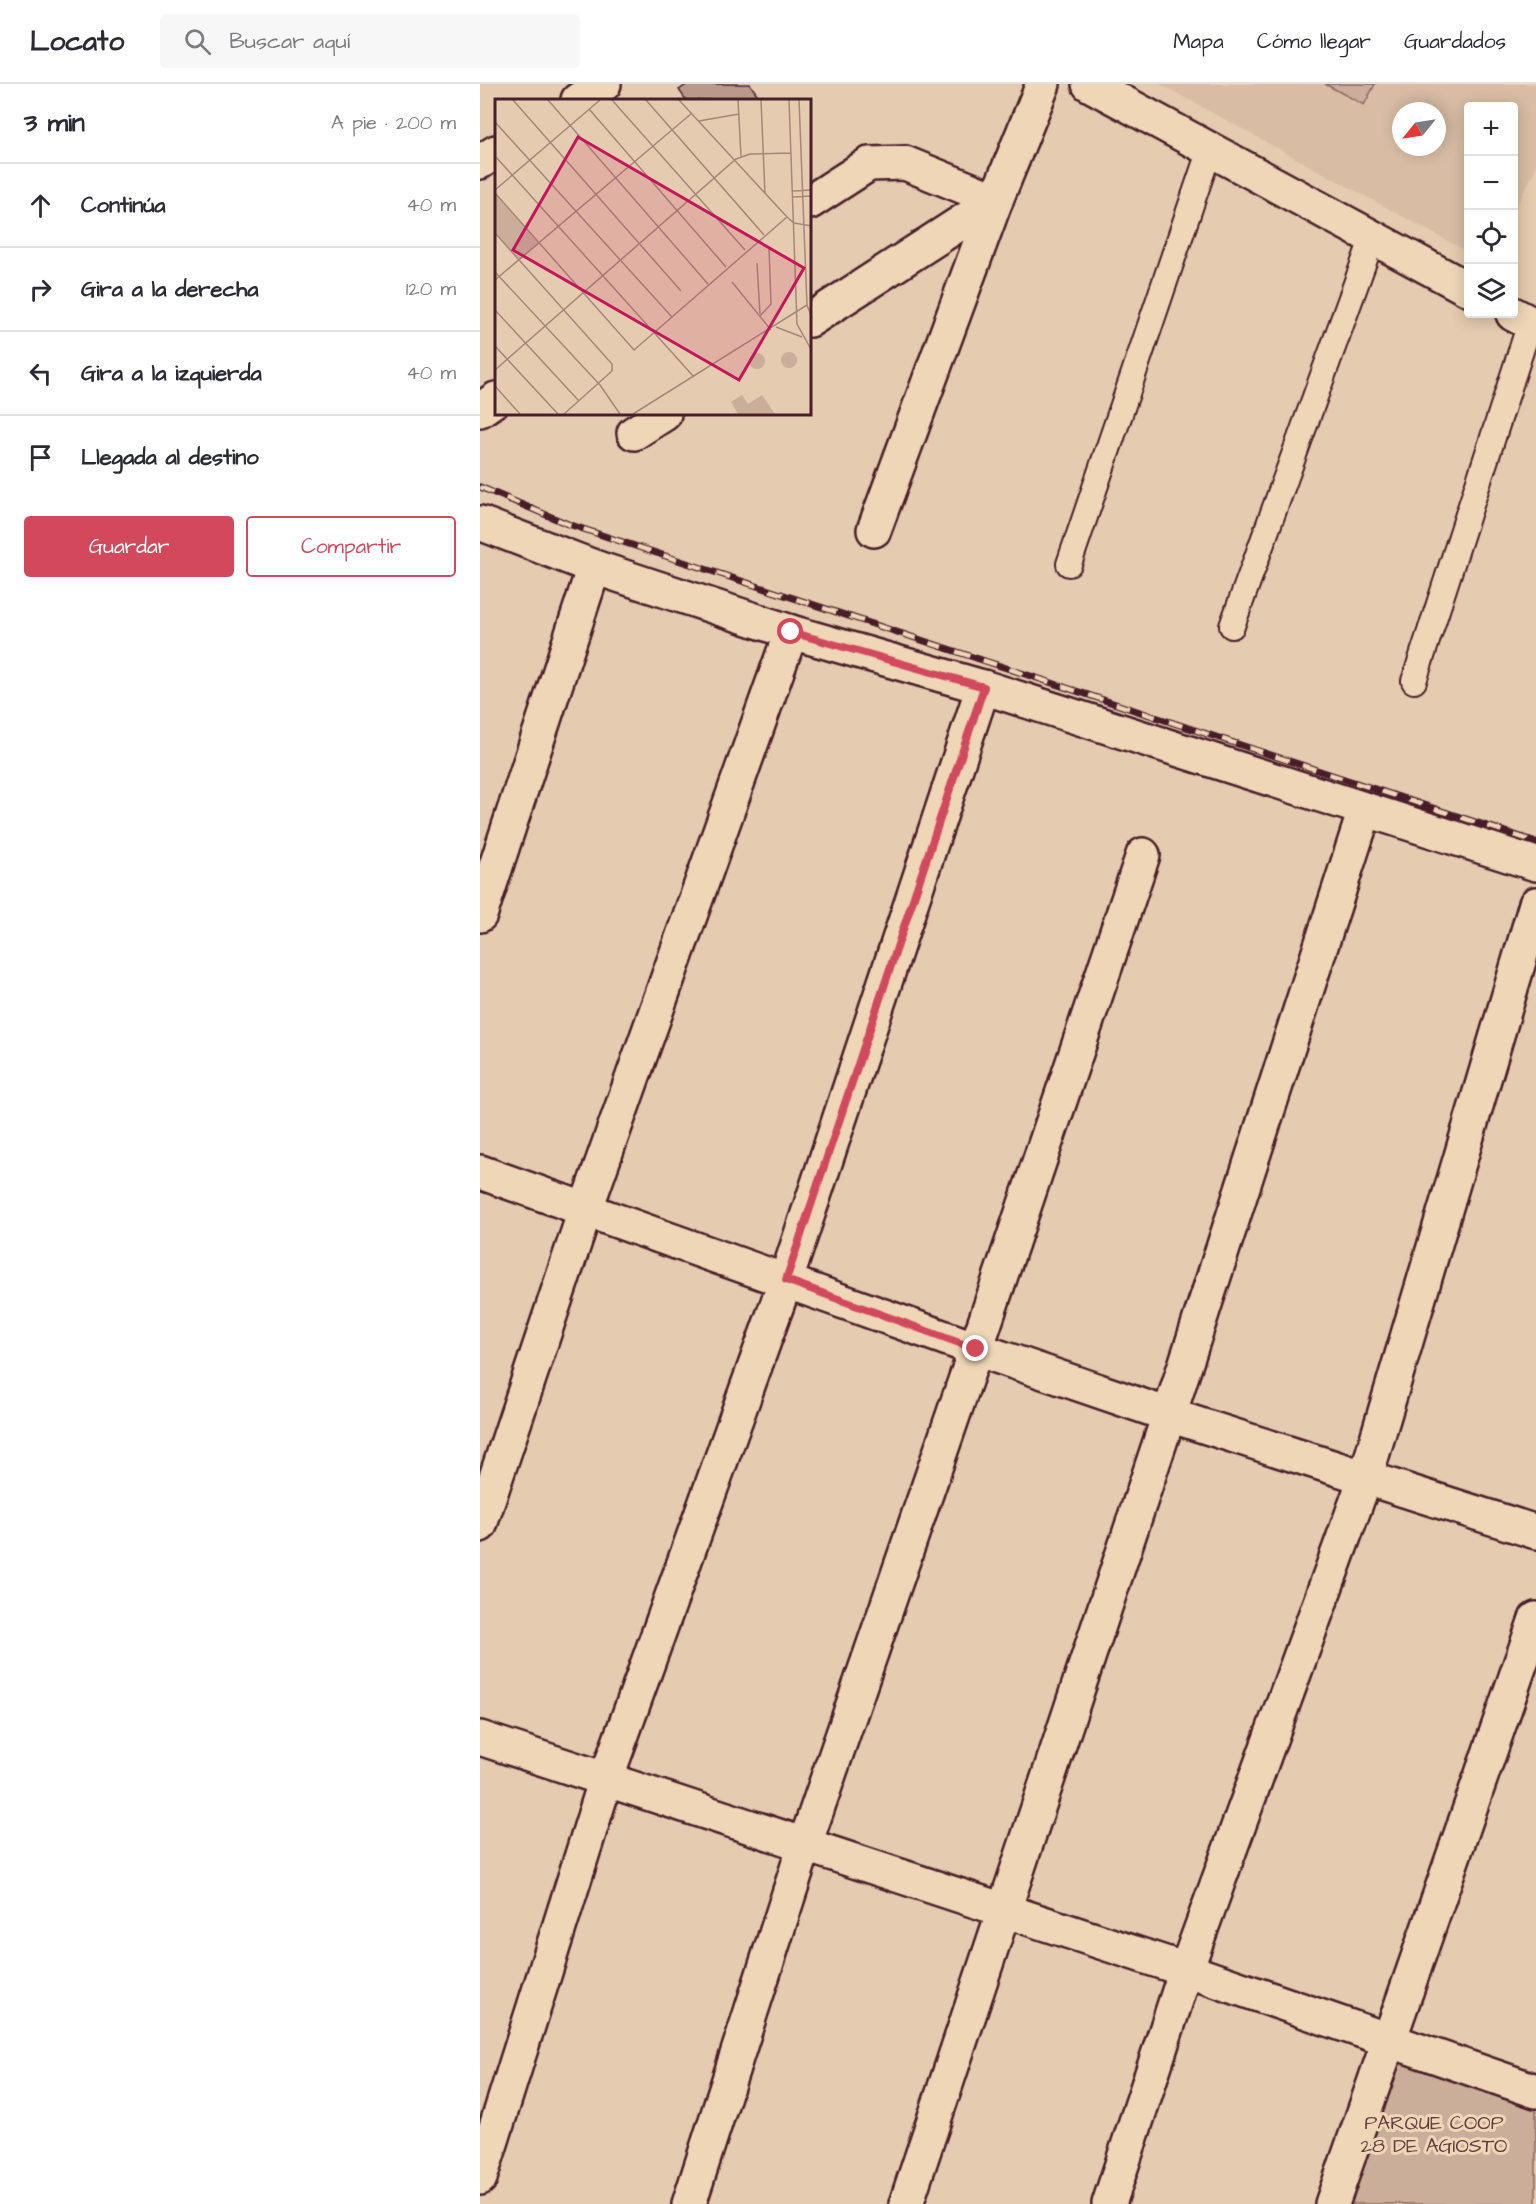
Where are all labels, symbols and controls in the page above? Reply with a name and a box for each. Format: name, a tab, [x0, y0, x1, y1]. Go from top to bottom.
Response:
search box	[160, 14, 580, 68]
text: Locato	[30, 22, 124, 61]
icon: search	[181, 25, 214, 58]
text: Buscar aquí	[229, 26, 350, 57]
text: Mapa	[1173, 27, 1224, 56]
text: Cómo llegar	[1257, 27, 1371, 56]
text: Guardados	[1404, 27, 1506, 56]
inset map	[495, 99, 812, 416]
north arrow	[1392, 102, 1446, 156]
map controls	[1464, 102, 1518, 318]
button: +	[1464, 102, 1518, 156]
text: 3 min	[24, 105, 85, 141]
text: A pie · 200 m	[331, 109, 456, 137]
button: −	[1464, 156, 1518, 210]
icon: ahead	[24, 189, 57, 222]
text: Continúa	[81, 190, 166, 221]
text: 40 m	[406, 191, 456, 219]
button: locate	[1464, 210, 1518, 264]
button: layers	[1464, 264, 1518, 318]
icon: right	[24, 273, 57, 306]
text: Gira a la derecha	[81, 274, 258, 305]
text: 120 m	[406, 275, 456, 303]
icon: left	[24, 357, 57, 390]
text: Gira a la izquierda	[81, 358, 262, 389]
text: 40 m	[406, 359, 456, 387]
icon: arrive	[24, 441, 57, 474]
text: Llegada al destino	[81, 442, 259, 473]
button: Guardar	[24, 516, 234, 577]
button: Compartir	[246, 516, 456, 577]
route start	[777, 618, 803, 644]
route end	[962, 1335, 988, 1361]
park label: PARQUE COOP 28 DE AGIOSTO	[1360, 2109, 1508, 2160]

